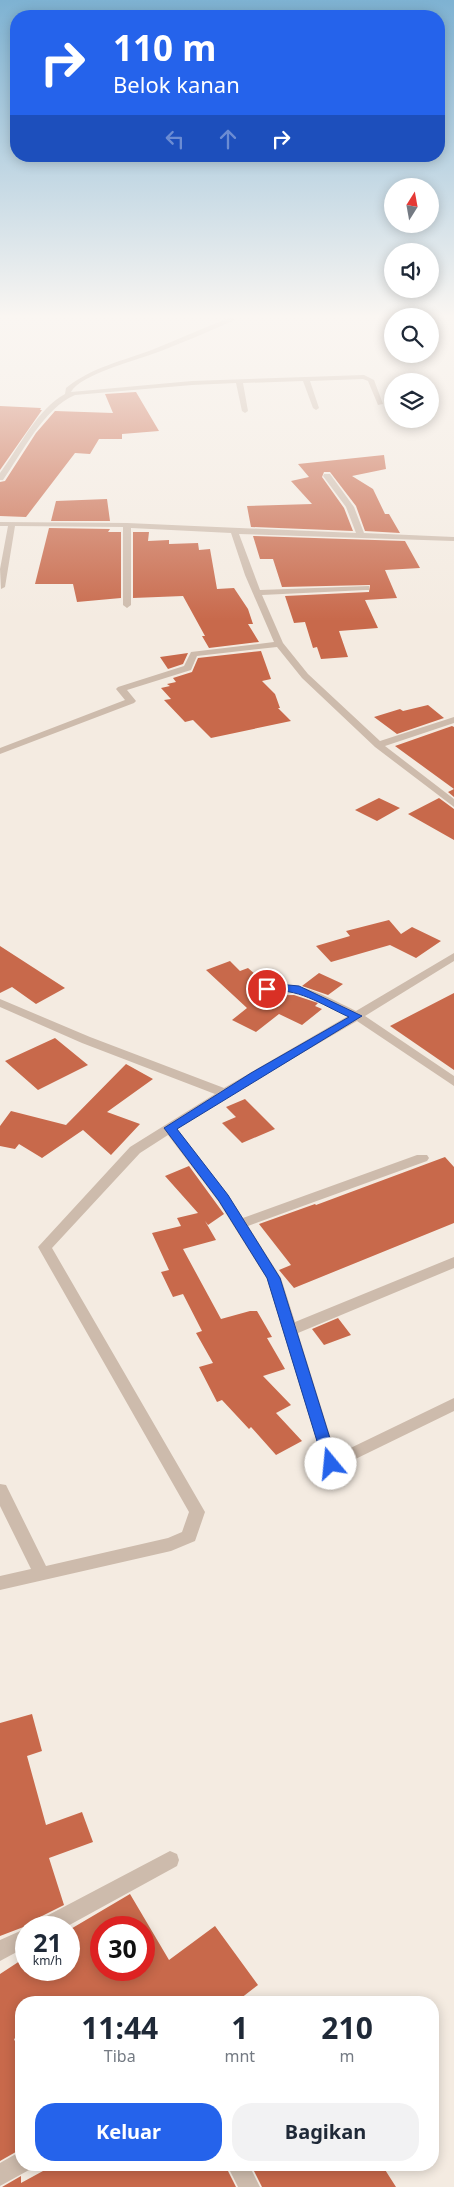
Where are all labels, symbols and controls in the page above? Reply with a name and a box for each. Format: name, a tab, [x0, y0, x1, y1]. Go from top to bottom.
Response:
text: 110 m	[113, 24, 216, 71]
icon: right	[30, 30, 95, 95]
text: Belok kanan	[113, 69, 240, 99]
icon: left	[161, 125, 189, 153]
icon: ahead	[214, 125, 242, 153]
icon: right	[267, 125, 295, 153]
north arrow	[384, 178, 439, 232]
map controls	[384, 178, 439, 428]
button: sound	[384, 243, 439, 298]
button: search	[384, 308, 439, 363]
button: layers	[384, 373, 439, 428]
pin	[246, 968, 288, 1010]
icon: arrive	[253, 975, 281, 1003]
position arrow	[304, 1437, 356, 1489]
speed limit sign: 30	[90, 1916, 155, 1981]
text: 21	[33, 1925, 62, 1959]
text: km/h	[33, 1952, 62, 1969]
text: 11:44	[81, 2007, 158, 2048]
text: 1	[231, 2007, 248, 2048]
text: 210	[321, 2007, 373, 2048]
text: Tiba	[104, 2045, 136, 2067]
text: mnt	[224, 2045, 255, 2067]
text: m	[340, 2045, 355, 2067]
button: Keluar	[35, 2103, 222, 2161]
button: Bagikan	[232, 2103, 419, 2161]

